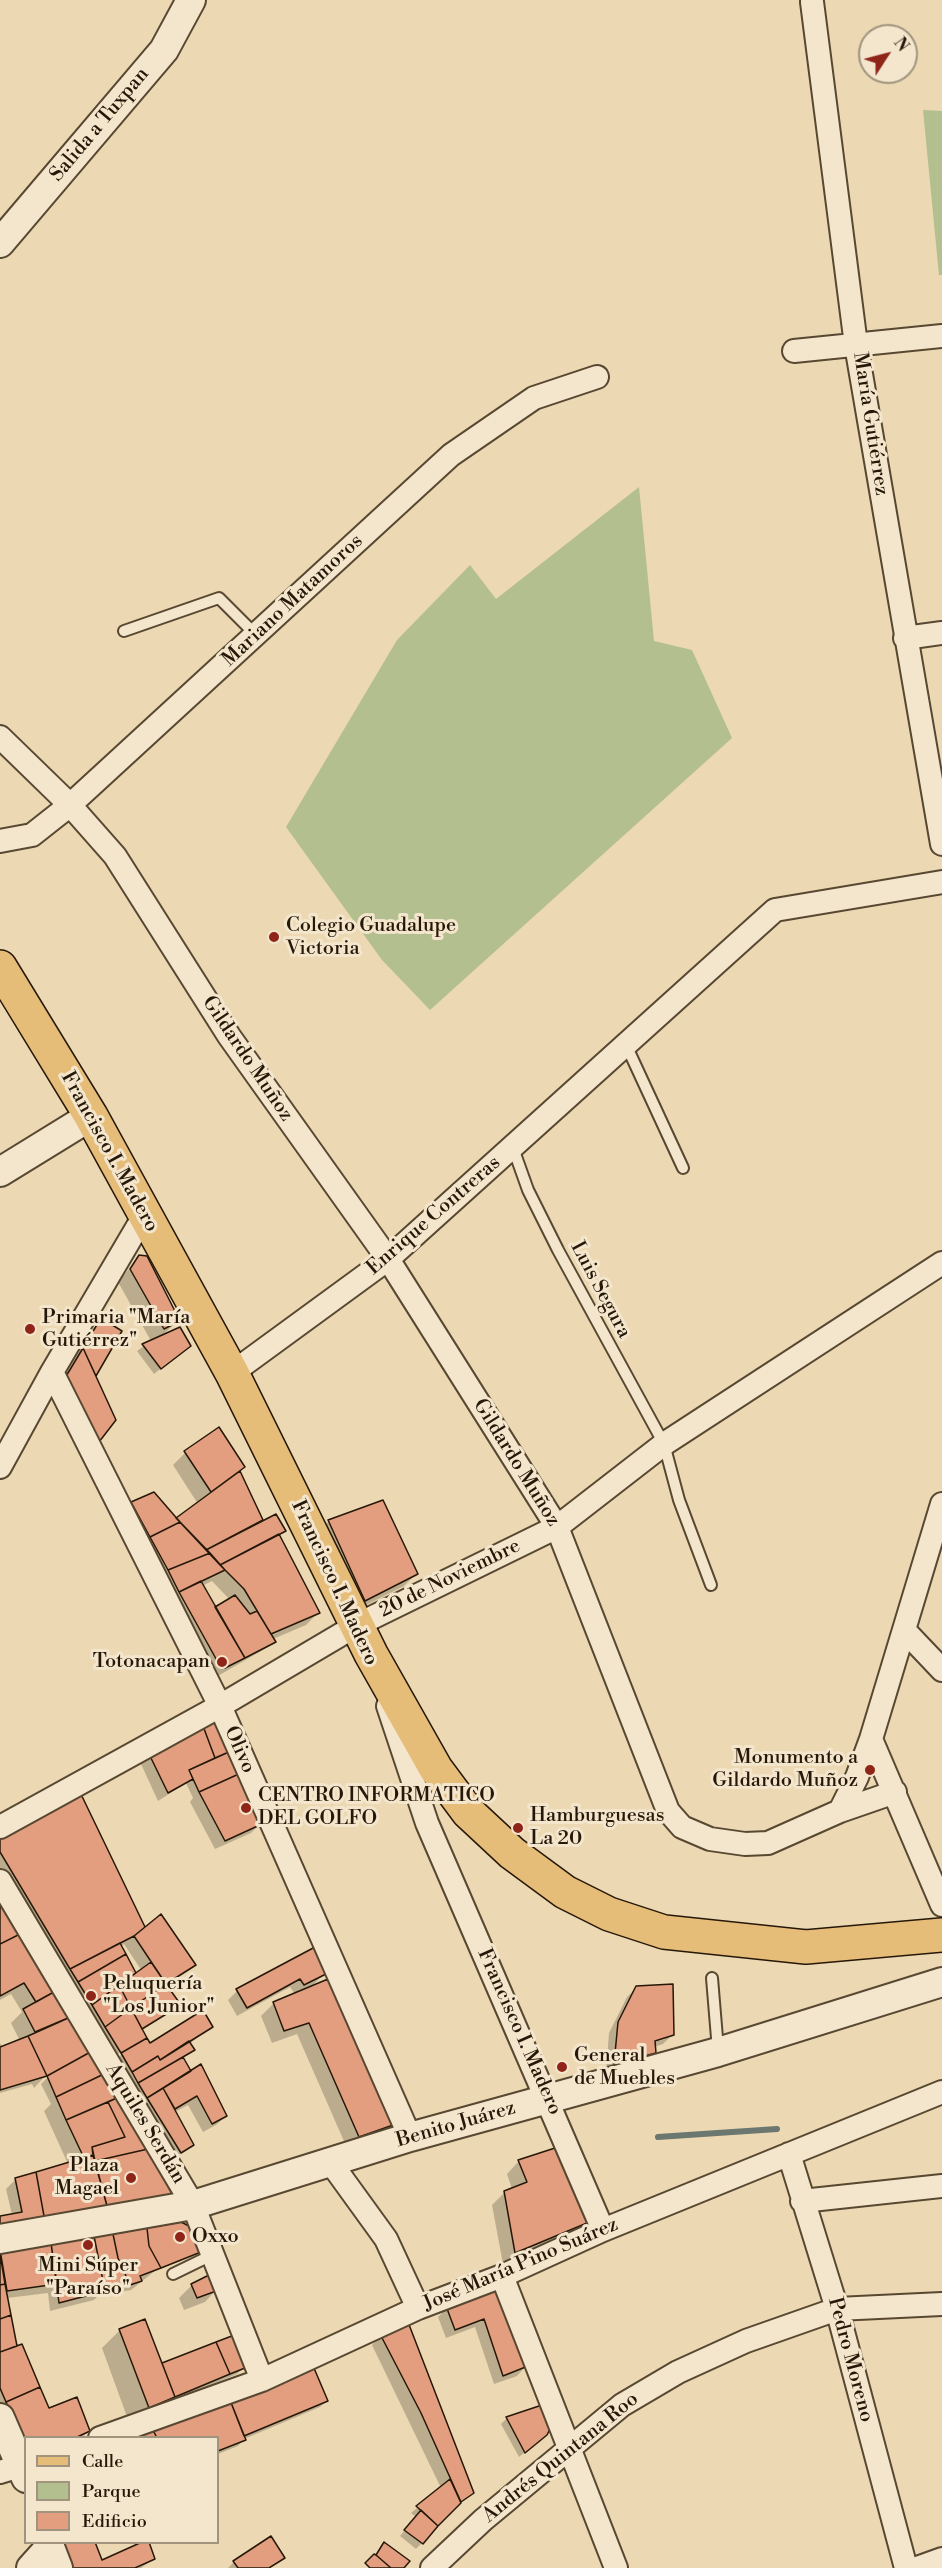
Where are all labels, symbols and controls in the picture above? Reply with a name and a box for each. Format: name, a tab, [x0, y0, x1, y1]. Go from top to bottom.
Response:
north arrow	[858, 24, 918, 84]
text: N	[889, 34, 913, 56]
street label: Salida a Tuxpan	[45, 63, 155, 187]
street label: María Gutiérrez	[847, 351, 893, 497]
street label: Mariano Matamoros	[218, 530, 368, 672]
place label: Colegio Guadalupe Victoria	[286, 914, 456, 961]
marker: Colegio Guadalupe Victoria	[267, 930, 281, 944]
street label: Gildardo Muñoz	[196, 992, 298, 1126]
street label: Francisco I. Madero	[55, 1068, 163, 1236]
street label: Enrique Contreras	[362, 1151, 506, 1281]
street label: Luis Segura	[564, 1238, 636, 1342]
place label: Primaria "María Gutiérrez"	[42, 1306, 190, 1353]
marker: Primaria "María Gutiérrez"	[23, 1322, 37, 1336]
street label: Gildardo Muñoz	[467, 1395, 565, 1531]
street label: Francisco I. Madero	[285, 1497, 383, 1669]
street label: 20 de Noviembre	[376, 1534, 524, 1624]
place label: Totonacapan	[93, 1650, 210, 1674]
marker: Totonacapan	[215, 1655, 229, 1669]
street label: Olivo	[218, 1723, 260, 1777]
place label: Monumento a Gildardo Muñoz	[712, 1746, 858, 1793]
marker: Monumento a Gildardo Muñoz	[863, 1763, 877, 1777]
place label: CENTRO INFORMATICO DEL GOLFO	[258, 1784, 495, 1831]
marker: CENTRO INFORMATICO DEL GOLFO	[239, 1801, 253, 1815]
place label: Hamburguesas La 20	[530, 1804, 664, 1851]
marker: Hamburguesas La 20	[511, 1821, 525, 1835]
street label: Francisco I. Madero	[472, 1945, 566, 2119]
place label: Peluquería "Los Junior"	[103, 1972, 215, 2019]
marker: Peluquería "Los Junior"	[84, 1989, 98, 2003]
place label: General de Muebles	[574, 2044, 675, 2091]
street label: Aquiles Serdán	[100, 2059, 190, 2189]
marker: General de Muebles	[555, 2060, 569, 2074]
street label: Benito Juárez	[394, 2097, 518, 2153]
place label: Plaza Magael	[55, 2154, 119, 2201]
marker: Plaza Magael	[124, 2171, 138, 2185]
street label: José María Pino Suárez	[420, 2213, 622, 2317]
place label: Oxxo	[192, 2225, 239, 2249]
marker: Oxxo	[173, 2230, 187, 2244]
marker: Mini Súper "Paraíso"	[81, 2238, 95, 2252]
place label: Mini Súper "Paraíso"	[38, 2254, 138, 2301]
street label: Pedro Moreno	[822, 2295, 878, 2425]
street label: Andrés Quintana Roo	[478, 2388, 644, 2528]
legend	[24, 2436, 219, 2544]
text: Calle	[82, 2450, 123, 2473]
text: Parque	[82, 2480, 141, 2503]
text: Edificio	[82, 2510, 147, 2533]

